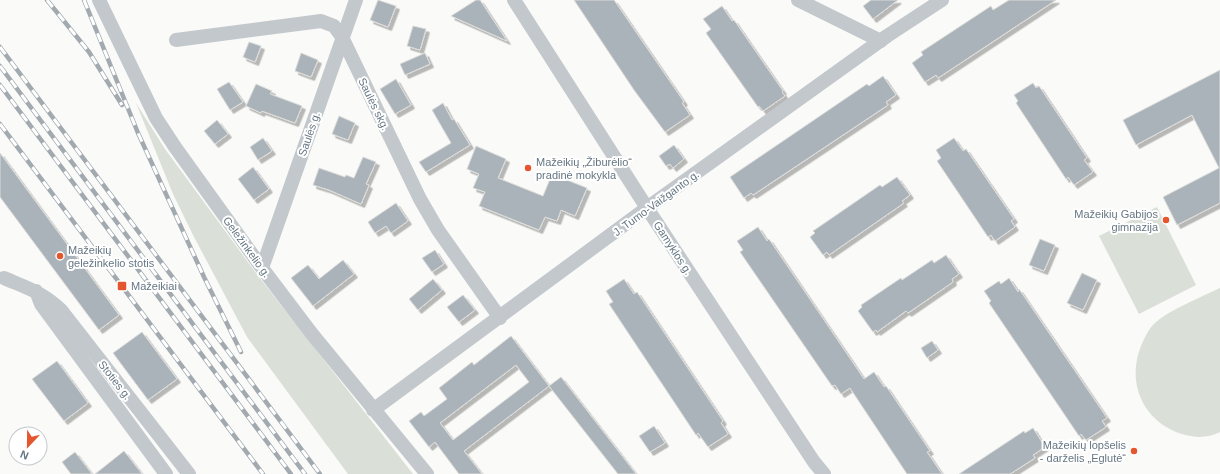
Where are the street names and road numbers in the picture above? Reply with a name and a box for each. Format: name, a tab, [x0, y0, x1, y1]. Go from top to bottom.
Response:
street label: Saulės skg.	[356, 76, 392, 132]
street label: Saulės g.	[296, 110, 322, 158]
street label: J. Tumo-Vaižganto g.	[611, 168, 701, 238]
street label: Geležinkelio g.	[221, 214, 273, 280]
street label: Gamyklos g.	[651, 219, 695, 277]
street label: Stoties g.	[96, 358, 134, 402]

